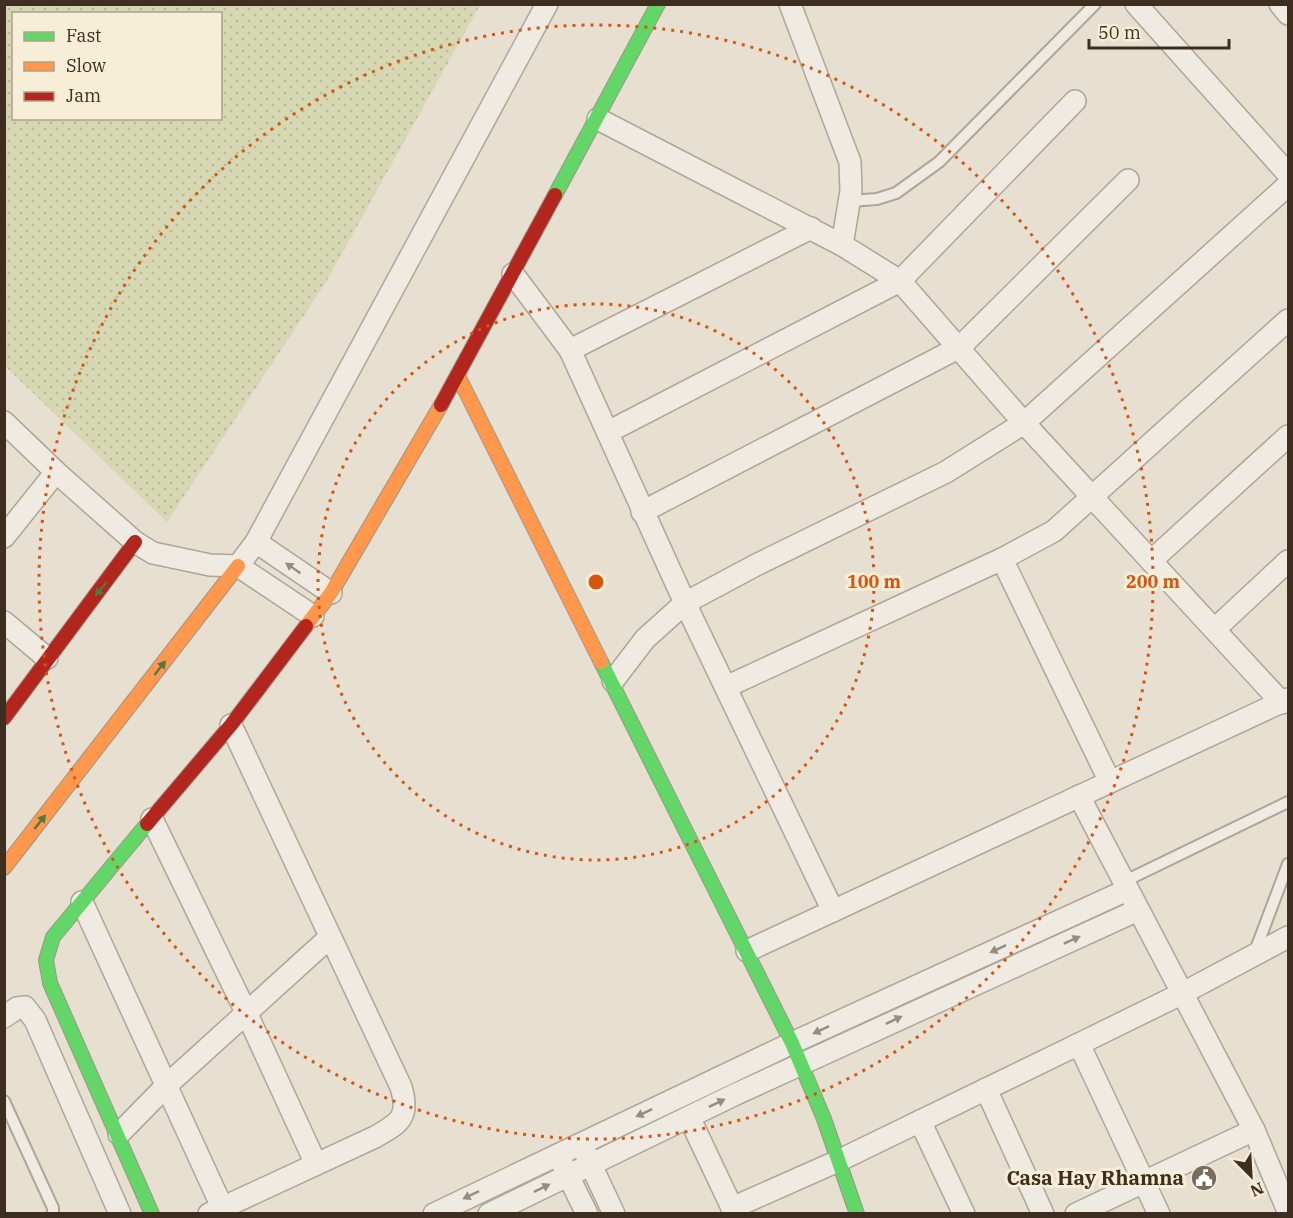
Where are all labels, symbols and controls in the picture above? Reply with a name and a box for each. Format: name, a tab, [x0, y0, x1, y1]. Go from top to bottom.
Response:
legend	[12, 12, 222, 120]
scale bar	[1089, 12, 1228, 50]
text: 50 m	[1098, 21, 1141, 44]
text: Fast	[66, 24, 101, 47]
text: Slow	[66, 54, 106, 77]
text: Jam	[66, 84, 101, 107]
one-way arrow	[286, 562, 302, 574]
text: 100 m	[847, 570, 902, 593]
text: 200 m	[1126, 570, 1181, 593]
centre of rings	[586, 572, 606, 592]
one-way arrow	[94, 581, 107, 597]
one-way arrow	[153, 660, 165, 675]
one-way arrow	[34, 814, 47, 830]
one-way arrow	[1063, 935, 1081, 945]
one-way arrow	[989, 945, 1006, 954]
one-way arrow	[886, 1016, 903, 1025]
one-way arrow	[812, 1026, 829, 1035]
one-way arrow	[709, 1098, 726, 1107]
one-way arrow	[634, 1108, 652, 1118]
north arrow	[1221, 1146, 1281, 1206]
public building icon: Casa Hay Rhamna	[1189, 1163, 1219, 1193]
place label: Casa Hay Rhamna	[1007, 1164, 1184, 1191]
text: N	[1247, 1178, 1267, 1201]
one-way arrow	[534, 1183, 551, 1193]
one-way arrow	[462, 1191, 479, 1200]

